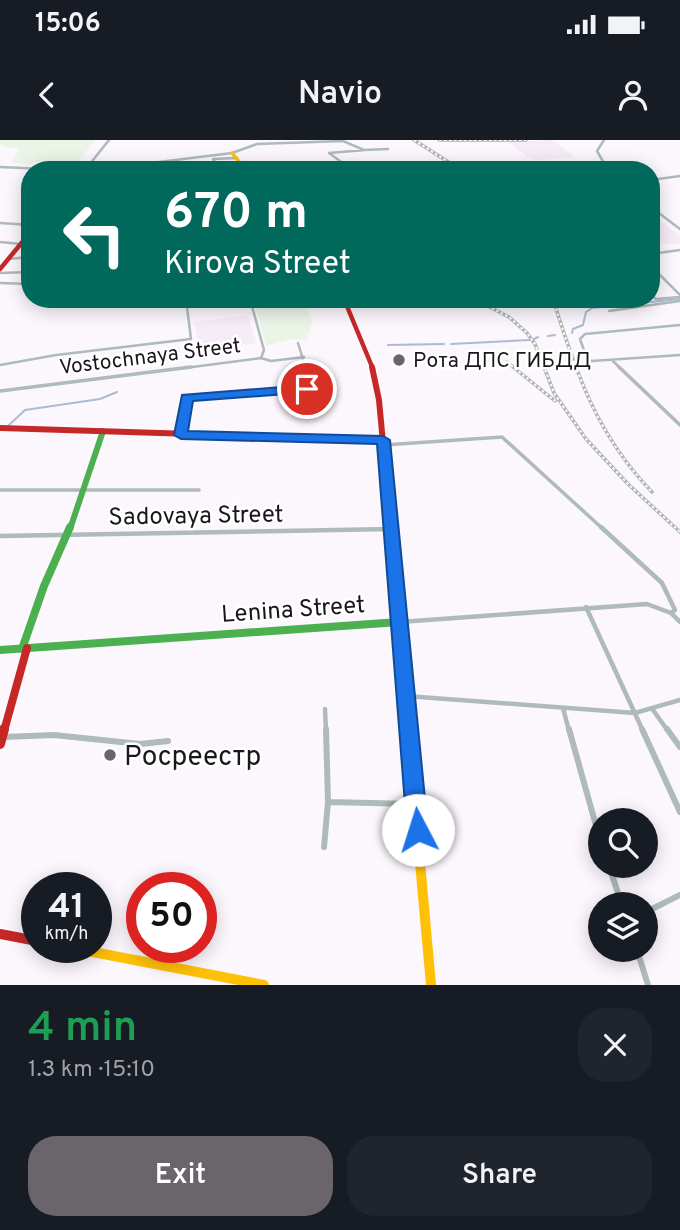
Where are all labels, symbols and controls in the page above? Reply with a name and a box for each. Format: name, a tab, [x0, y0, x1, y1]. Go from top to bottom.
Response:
text: 15:06	[35, 8, 101, 41]
text: Navio	[298, 75, 382, 115]
icon: back	[28, 76, 66, 114]
icon: person	[614, 76, 652, 114]
text: 670 m	[164, 184, 308, 246]
icon: left	[49, 189, 140, 280]
text: Kirova Street	[164, 245, 351, 285]
street label: Vostochnaya Street	[58, 333, 242, 382]
place label: Рота ДПС ГИБДД	[413, 348, 591, 375]
marker: Рота ДПС ГИБДД	[391, 352, 407, 368]
pin	[277, 359, 337, 419]
icon: arrive	[288, 370, 326, 408]
street label: Sadovaya Street	[108, 500, 284, 534]
street label: Lenina Street	[220, 591, 366, 631]
place label: Росреестр	[124, 740, 261, 776]
marker: Росреестр	[102, 747, 118, 763]
position arrow	[381, 793, 455, 867]
map controls	[588, 808, 658, 962]
button: search	[588, 808, 658, 878]
speed limit sign: 50	[126, 872, 217, 963]
text: 41	[48, 886, 85, 930]
button: layers	[588, 892, 658, 962]
text: km/h	[45, 923, 88, 946]
text: 4 min	[28, 1003, 137, 1056]
button: close	[578, 1008, 652, 1082]
text: 1.3 km · 15:10	[28, 1056, 155, 1085]
button: Exit	[28, 1136, 333, 1216]
button: Share	[347, 1136, 652, 1216]

